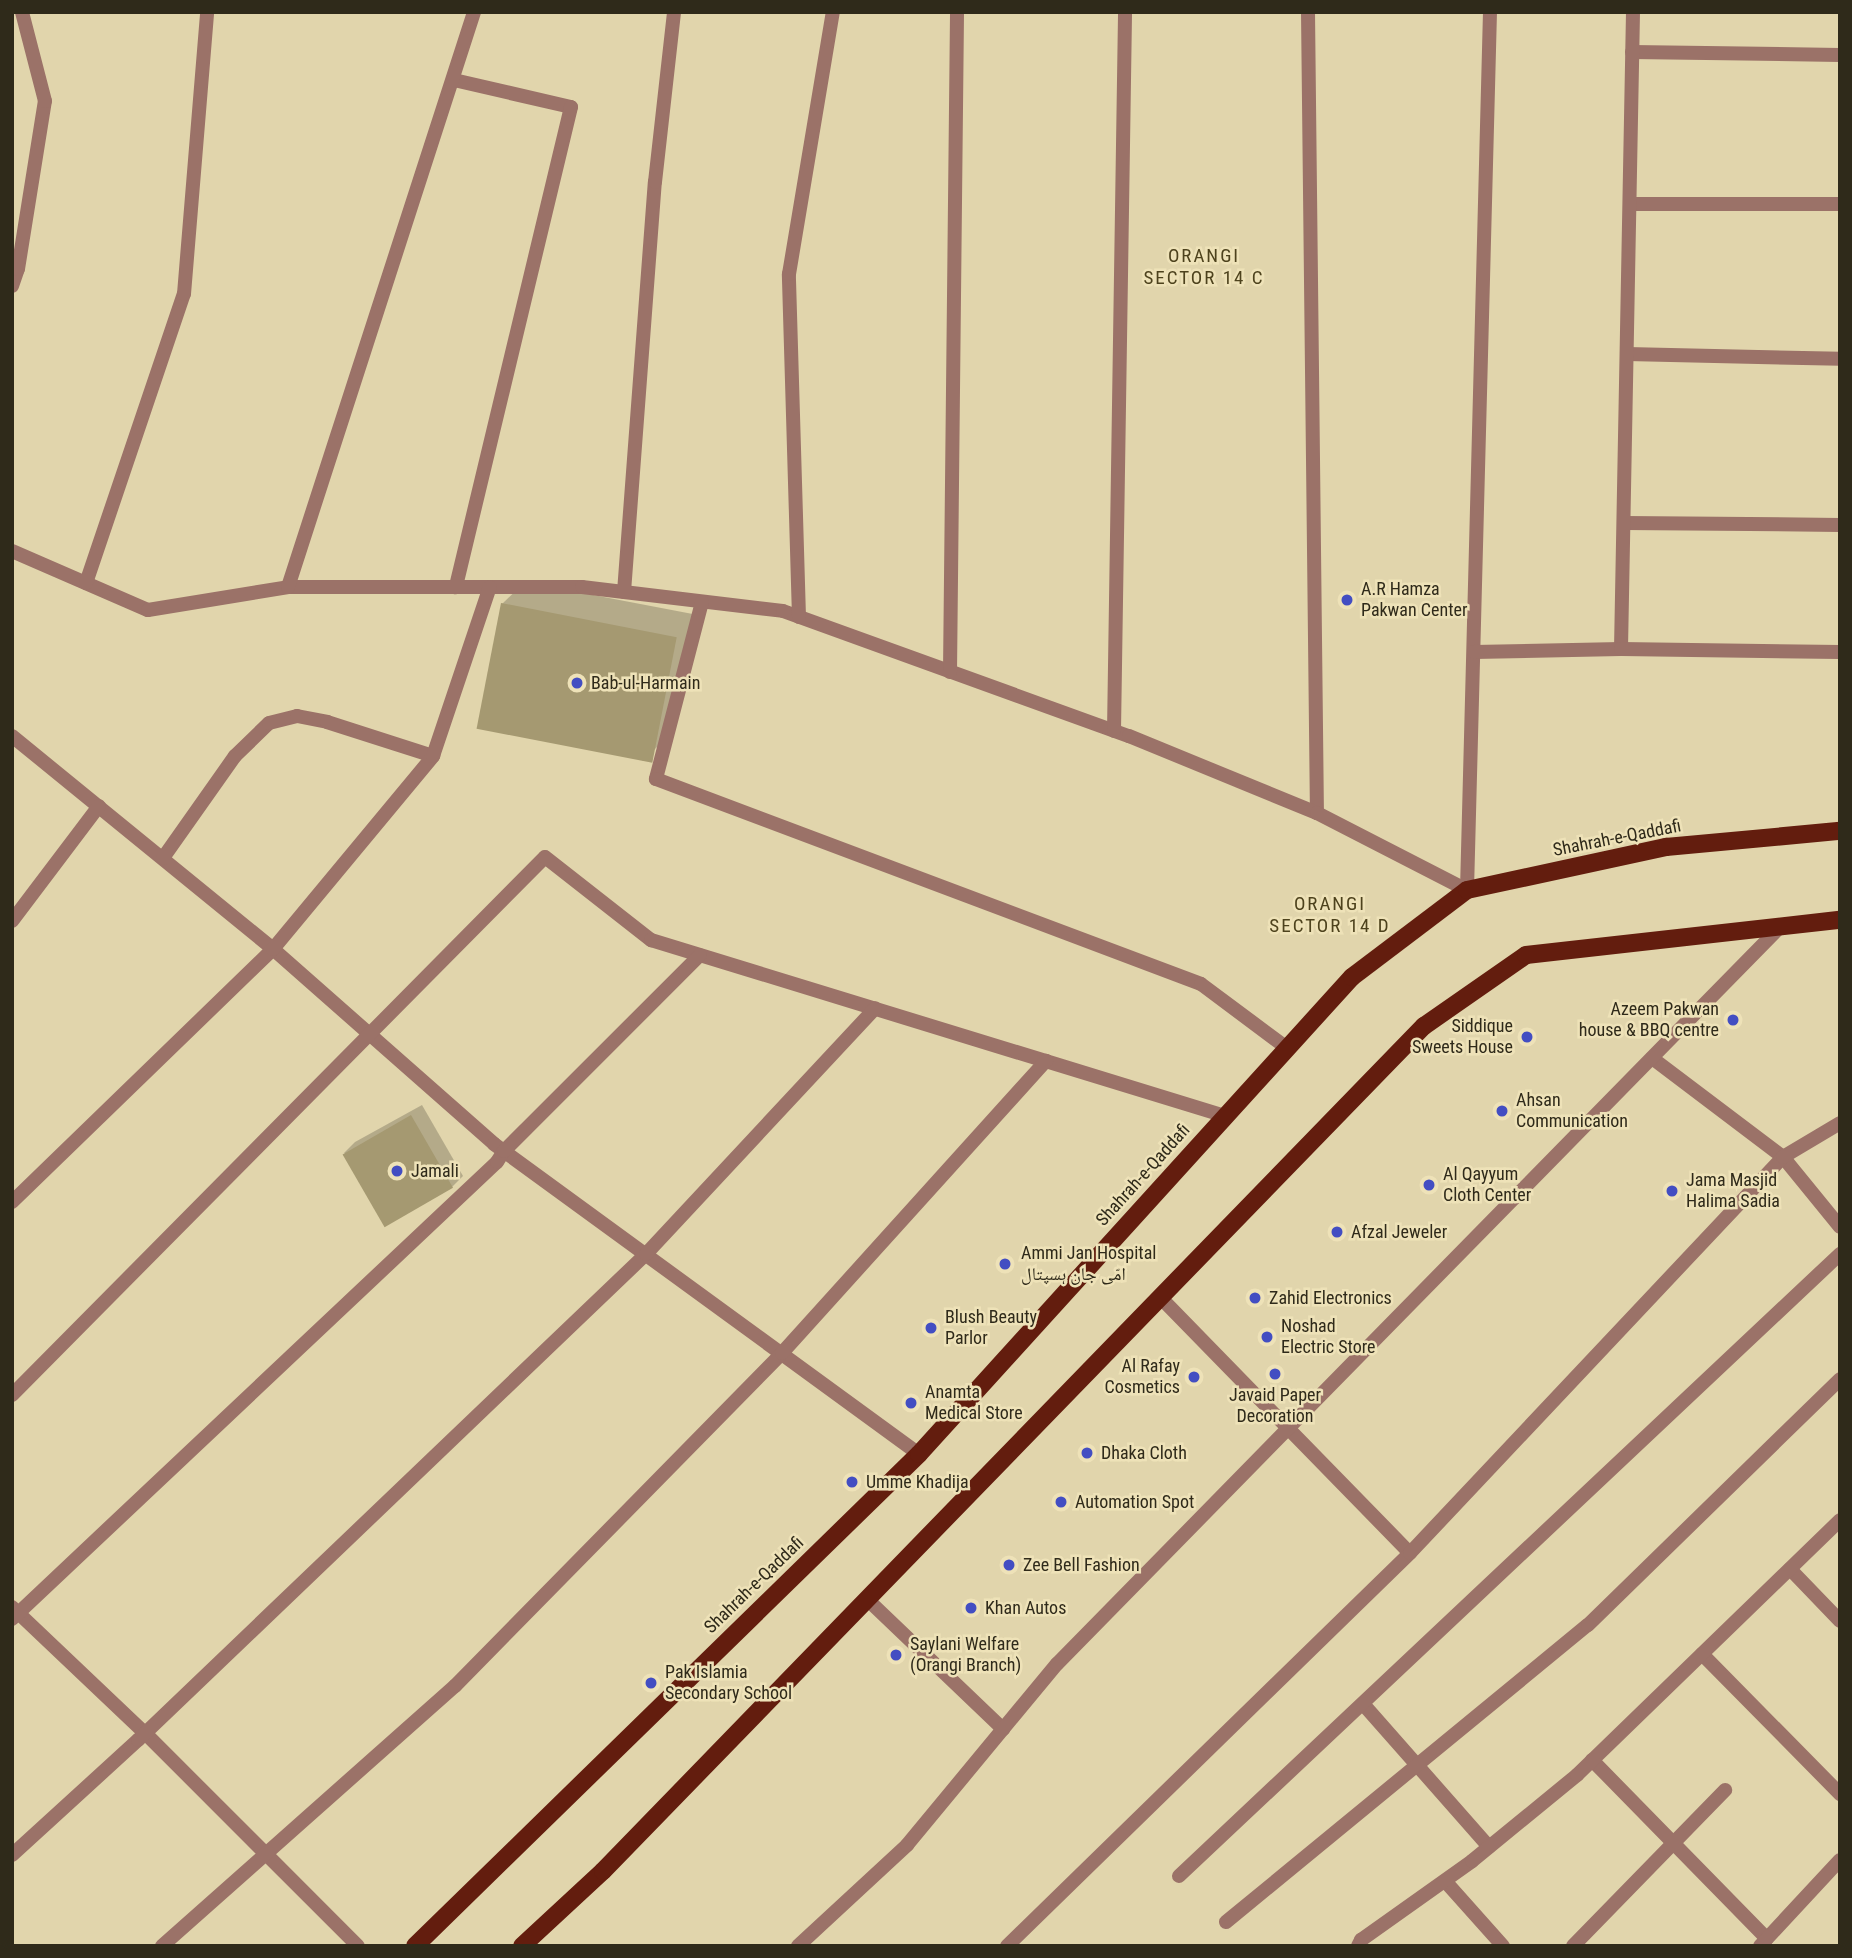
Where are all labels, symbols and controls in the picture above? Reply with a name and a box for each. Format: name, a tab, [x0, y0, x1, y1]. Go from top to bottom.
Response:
district label: ORANGI SECTOR 14 C	[1145, 245, 1263, 289]
place label: A.R Hamza Pakwan Center	[1361, 579, 1467, 622]
marker: A.R Hamza Pakwan Center	[1339, 592, 1355, 608]
place label: Bab-ul-Harmain	[591, 672, 700, 694]
marker: Bab-ul-Harmain	[569, 675, 585, 691]
street label: Shahrah-e-Qaddafi	[1551, 815, 1683, 861]
district label: ORANGI SECTOR 14 D	[1271, 893, 1389, 937]
place label: Azeem Pakwan house & BBQ centre	[1579, 999, 1719, 1042]
marker: Azeem Pakwan house & BBQ centre	[1725, 1012, 1741, 1028]
place label: Siddique Sweets House	[1412, 1016, 1513, 1058]
marker: Siddique Sweets House	[1519, 1029, 1535, 1045]
place label: Ahsan Communication	[1516, 1090, 1628, 1132]
marker: Ahsan Communication	[1494, 1103, 1510, 1119]
street label: Shahrah-e-Qaddafi	[1092, 1120, 1194, 1230]
place label: Jamali	[411, 1160, 459, 1182]
marker: Jamali	[389, 1163, 405, 1179]
place label: Al Qayyum Cloth Center	[1443, 1164, 1531, 1206]
place label: Jama Masjid Halima Sadia	[1686, 1170, 1780, 1212]
marker: Al Qayyum Cloth Center	[1421, 1177, 1437, 1193]
marker: Jama Masjid Halima Sadia	[1664, 1183, 1680, 1199]
place label: Afzal Jeweler	[1351, 1221, 1447, 1243]
marker: Afzal Jeweler	[1329, 1224, 1345, 1240]
place label: Ammi Jan Hospital امّی جان ہسپتال	[1021, 1243, 1156, 1286]
marker: Ammi Jan Hospital امّی جان ہسپتال	[995, 1254, 1015, 1274]
place label: Zahid Electronics	[1269, 1287, 1392, 1309]
marker: Zahid Electronics	[1247, 1290, 1263, 1306]
place label: Blush Beauty Parlor	[945, 1307, 1037, 1350]
place label: Noshad Electric Store	[1281, 1316, 1375, 1358]
marker: Blush Beauty Parlor	[923, 1320, 939, 1336]
marker: Noshad Electric Store	[1259, 1329, 1275, 1345]
place label: Al Rafay Cosmetics	[1105, 1356, 1180, 1398]
marker: Javaid Paper Decoration	[1267, 1366, 1283, 1382]
marker: Al Rafay Cosmetics	[1186, 1369, 1202, 1385]
place label: Anamta Medical Store	[925, 1382, 1023, 1424]
place label: Javaid Paper Decoration	[1229, 1385, 1321, 1428]
marker: Anamta Medical Store	[903, 1395, 919, 1411]
place label: Dhaka Cloth	[1101, 1442, 1187, 1464]
marker: Dhaka Cloth	[1079, 1445, 1095, 1461]
place label: Umme Khadija	[866, 1471, 969, 1493]
marker: Umme Khadija	[844, 1474, 860, 1490]
place label: Automation Spot	[1075, 1491, 1194, 1513]
marker: Automation Spot	[1053, 1494, 1069, 1510]
street label: Shahrah-e-Qaddafi	[700, 1532, 808, 1638]
place label: Zee Bell Fashion	[1023, 1554, 1140, 1576]
marker: Zee Bell Fashion	[1001, 1557, 1017, 1573]
place label: Khan Autos	[985, 1597, 1066, 1619]
marker: Khan Autos	[963, 1600, 979, 1616]
place label: Saylani Welfare (Orangi Branch)	[910, 1634, 1021, 1676]
marker: Saylani Welfare (Orangi Branch)	[888, 1647, 904, 1663]
place label: Pak Islamia Secondary School	[665, 1662, 792, 1704]
marker: Pak Islamia Secondary School	[643, 1675, 659, 1691]

